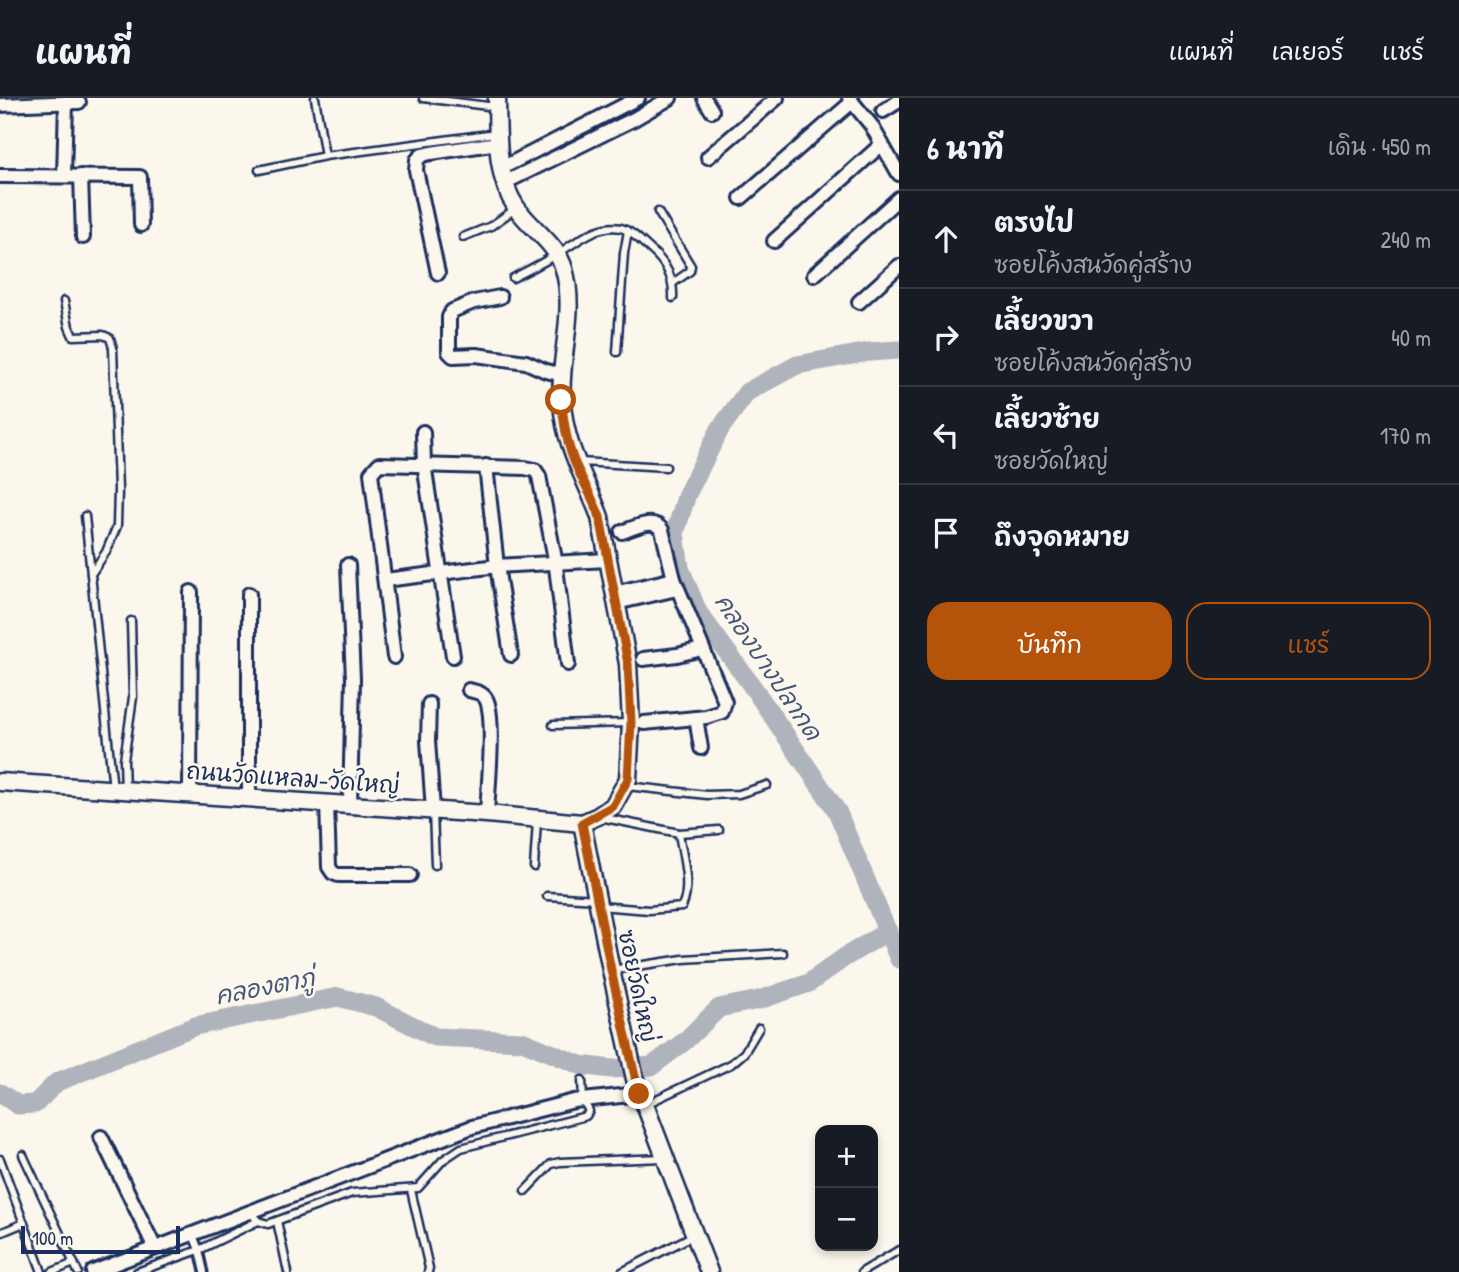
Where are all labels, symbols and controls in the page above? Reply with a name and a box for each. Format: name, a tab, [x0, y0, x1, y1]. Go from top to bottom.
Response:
text: แผนที่	[35, 30, 132, 74]
text: แผนที่	[1169, 35, 1234, 67]
text: เลเยอร์	[1272, 35, 1344, 67]
text: แชร์	[1382, 35, 1424, 67]
text: 6 นาที	[927, 128, 1004, 168]
text: เดิน · 450 m	[1328, 131, 1431, 162]
text: ตรงไป	[994, 205, 1074, 240]
icon: ahead	[927, 220, 965, 258]
text: 240 m	[1380, 224, 1431, 255]
text: ซอยโค้งสนวัดคู่สร้าง	[994, 249, 1192, 280]
text: เลี้ยวขวา	[994, 303, 1094, 338]
icon: right	[927, 318, 965, 356]
text: 40 m	[1391, 322, 1431, 353]
text: ซอยโค้งสนวัดคู่สร้าง	[994, 347, 1192, 378]
route start	[545, 384, 576, 415]
text: เลี้ยวซ้าย	[994, 401, 1100, 436]
icon: left	[927, 416, 965, 454]
text: 170 m	[1380, 420, 1431, 451]
text: ซอยวัดใหญ่	[994, 445, 1108, 476]
icon: arrive	[927, 514, 965, 552]
text: ถึงจุดหมาย	[994, 519, 1130, 554]
water label: คลองบางปลากด	[708, 587, 830, 747]
button: บันทึก	[927, 602, 1172, 680]
button: แชร์	[1186, 602, 1431, 680]
street label: ถนนวัดแหลม-วัดใหญ่	[185, 755, 401, 800]
street label: ซอยวัดใหญ่	[611, 927, 666, 1045]
water label: คลองตาภู่	[212, 960, 322, 1014]
route end	[623, 1078, 654, 1109]
map controls	[815, 1125, 878, 1251]
button: +	[815, 1125, 878, 1188]
button: −	[815, 1188, 878, 1251]
scale bar	[21, 1223, 180, 1255]
text: 100 m	[32, 1225, 73, 1251]

